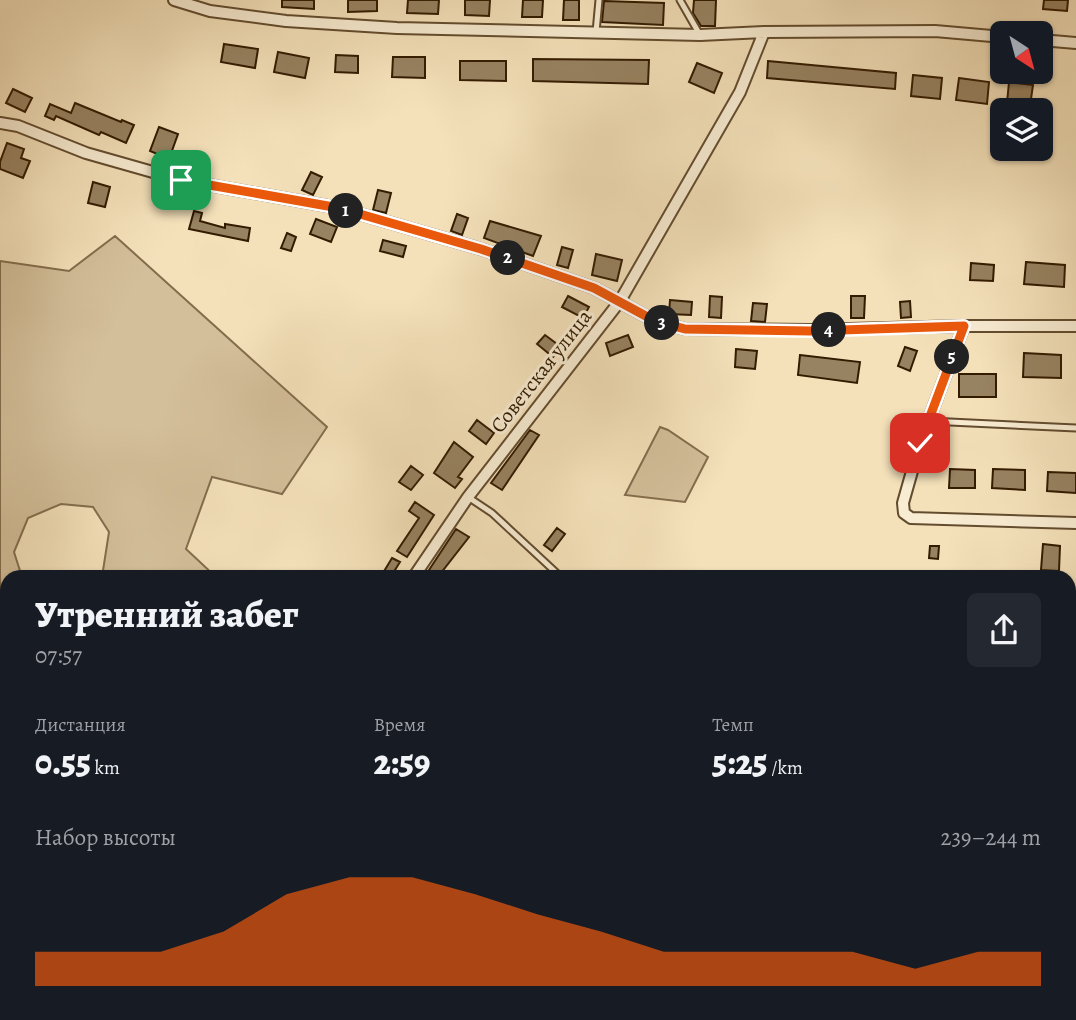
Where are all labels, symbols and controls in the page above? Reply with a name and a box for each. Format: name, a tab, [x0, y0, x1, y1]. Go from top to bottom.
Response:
north arrow	[990, 21, 1054, 84]
map controls	[990, 21, 1053, 161]
button: layers	[990, 98, 1053, 161]
pin	[151, 150, 211, 210]
icon: arrive	[162, 161, 200, 199]
pin: 1	[328, 194, 364, 228]
text: 1	[342, 197, 349, 223]
pin: 2	[490, 240, 526, 276]
text: 2	[503, 244, 512, 270]
street label: Советская улица	[484, 303, 598, 438]
pin: 3	[644, 306, 680, 340]
text: 3	[657, 309, 666, 335]
pin: 4	[812, 312, 846, 348]
text: 4	[824, 316, 833, 342]
pin: 5	[934, 340, 970, 374]
text: 5	[947, 343, 956, 369]
pin	[890, 413, 950, 473]
icon: check	[901, 424, 939, 462]
text: Утренний забег	[35, 588, 299, 640]
button: share	[967, 593, 1041, 667]
text: 07:57	[35, 640, 82, 671]
text: Дистанция	[35, 712, 126, 738]
text: Время	[374, 712, 425, 738]
text: Темп	[712, 712, 754, 738]
text: 0.55	[35, 738, 91, 786]
text: 2:59	[374, 738, 430, 786]
text: 5:25	[712, 738, 768, 786]
text: km	[91, 755, 120, 781]
text: /km	[768, 755, 803, 781]
text: Набор высоты	[35, 822, 176, 853]
text: 239–244 m	[941, 822, 1041, 853]

